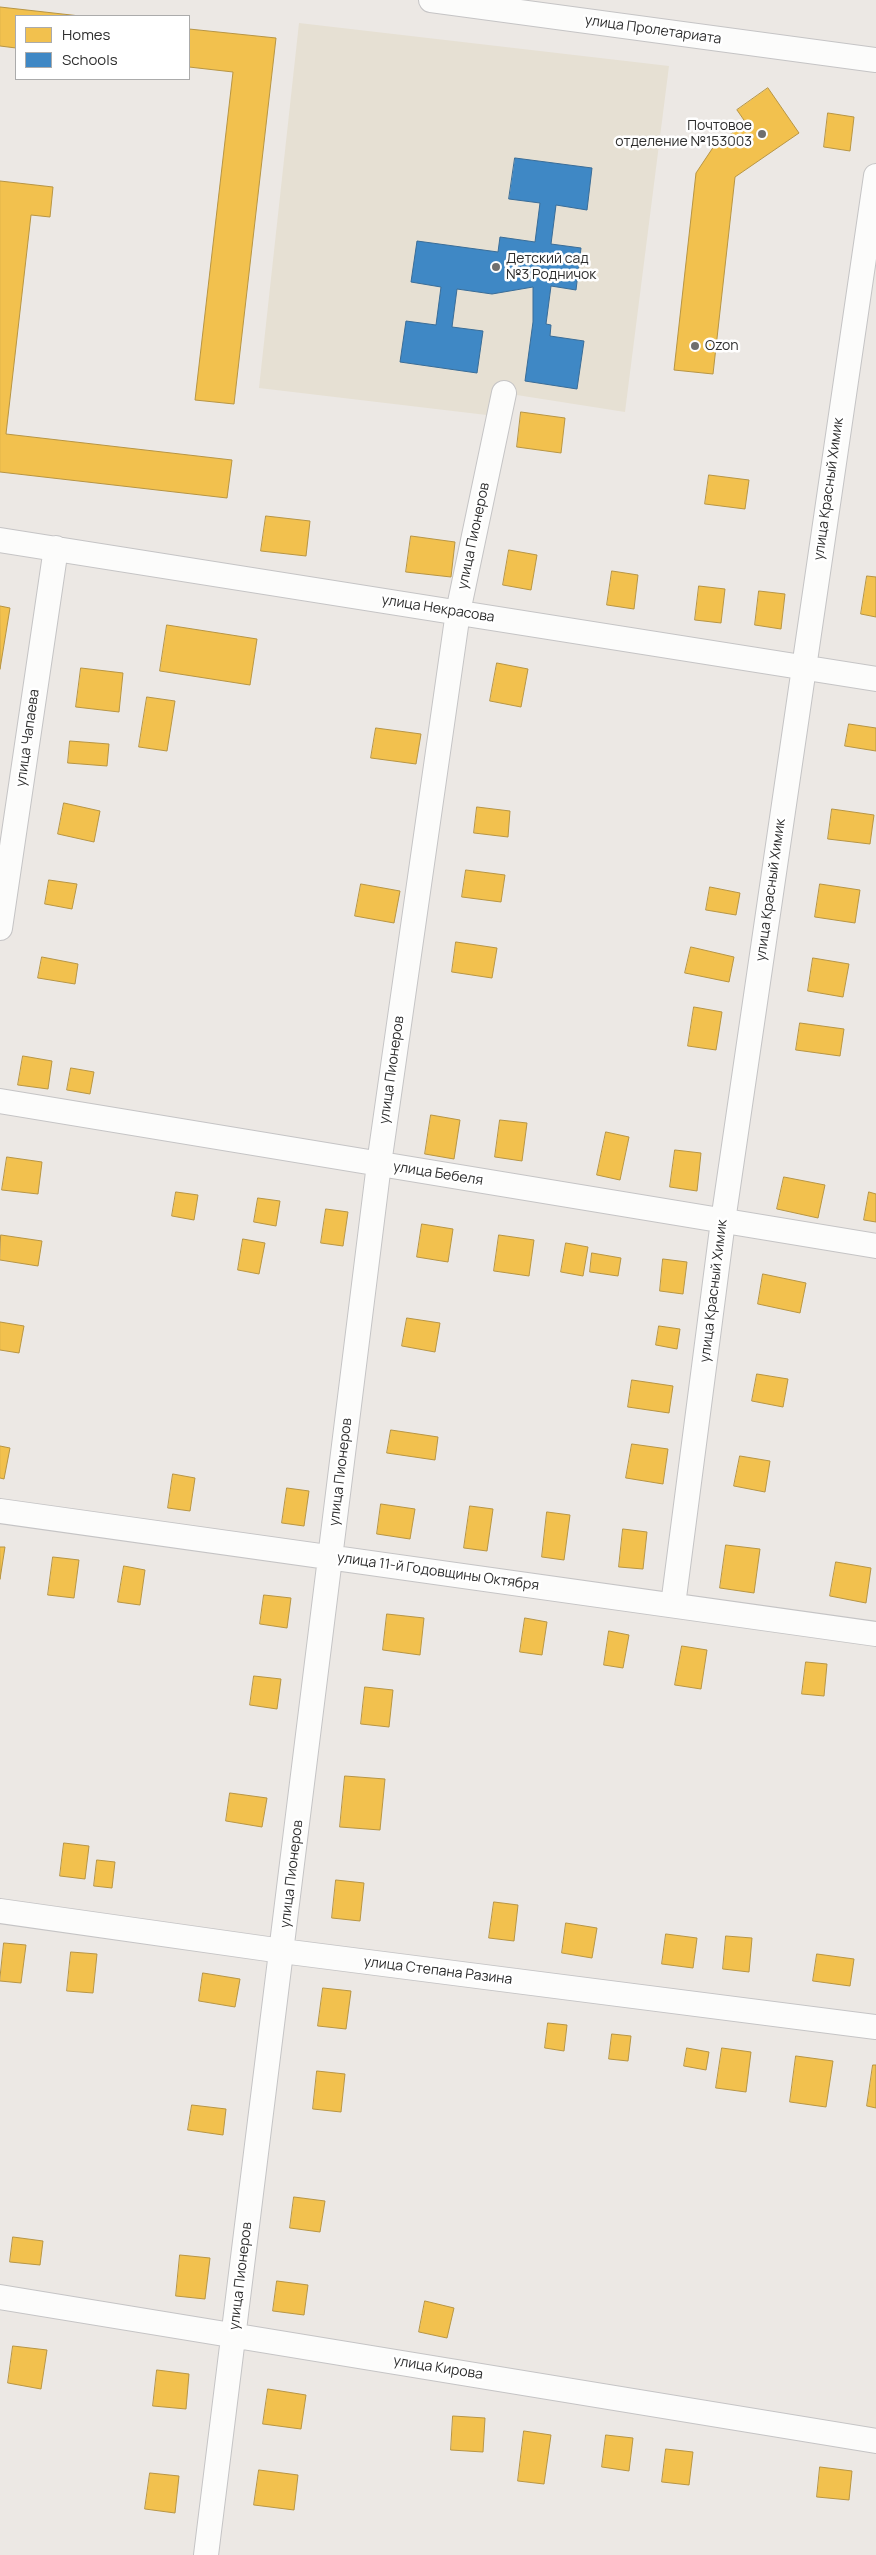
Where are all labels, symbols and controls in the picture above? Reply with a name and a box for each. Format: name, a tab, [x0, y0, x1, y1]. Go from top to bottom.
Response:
street label: улица Пролетариата	[584, 12, 722, 48]
legend	[15, 15, 190, 80]
text: Homes	[62, 24, 110, 45]
text: Schools	[62, 49, 118, 70]
place label: Почтовое отделение №153003	[615, 118, 752, 150]
marker: Почтовое отделение №153003	[756, 128, 768, 140]
place label: Детский сад №3 Родничок	[506, 251, 596, 284]
marker: Детский сад №3 Родничок	[490, 261, 502, 273]
place label: Ozon	[705, 338, 739, 354]
marker: Ozon	[689, 340, 701, 352]
street label: улица Красный Химик	[811, 417, 847, 561]
street label: улица Пионеров	[454, 481, 494, 591]
street label: улица Некрасова	[380, 592, 496, 626]
street label: улица Чапаева	[13, 688, 43, 788]
street label: улица Красный Химик	[753, 818, 789, 962]
street label: улица Пионеров	[376, 1015, 408, 1125]
street label: улица Бебеля	[392, 1159, 484, 1189]
street label: улица Красный Химик	[697, 1219, 731, 1363]
street label: улица Пионеров	[326, 1417, 356, 1527]
street label: улица 11-й Годовщины Октября	[336, 1550, 540, 1594]
street label: улица Пионеров	[277, 1819, 307, 1929]
street label: улица Степана Разина	[363, 1954, 513, 1988]
street label: улица Пионеров	[226, 2221, 256, 2331]
street label: улица Кирова	[392, 2353, 484, 2383]

